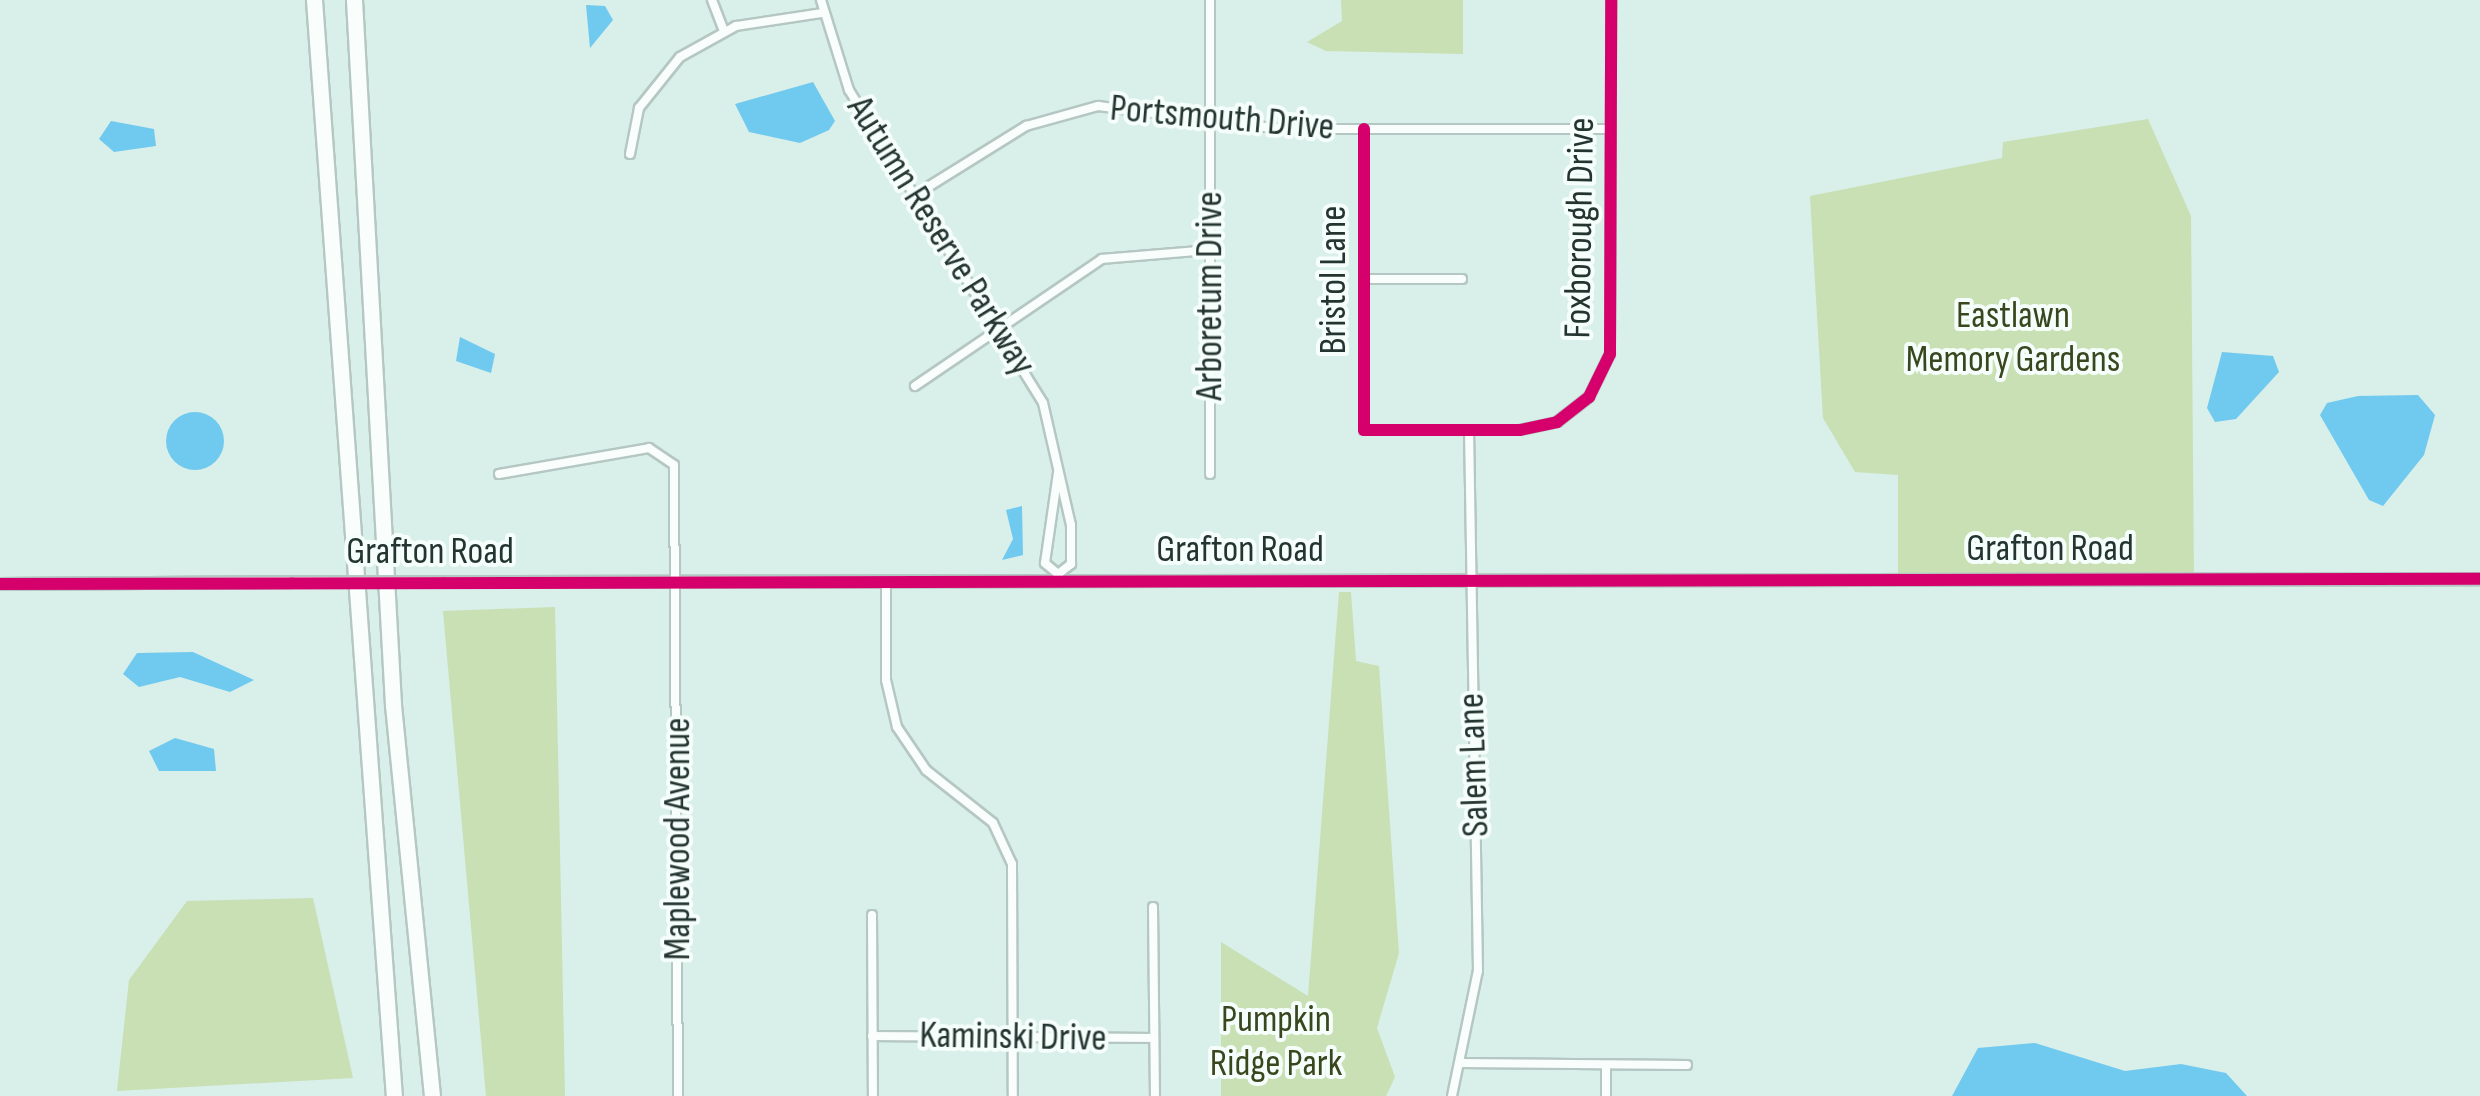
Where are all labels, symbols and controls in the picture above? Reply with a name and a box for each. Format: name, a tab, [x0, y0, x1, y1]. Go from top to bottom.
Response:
street label: Portsmouth Drive	[1108, 86, 1336, 150]
street label: Autumn Reserve Parkway	[837, 88, 1045, 384]
street label: Foxborough Drive	[1555, 117, 1605, 339]
street label: Arboretum Drive	[1187, 191, 1233, 401]
street label: Bristol Lane	[1311, 206, 1357, 354]
park label: Eastlawn Memory Gardens	[1906, 293, 2120, 382]
street label: Grafton Road	[1966, 526, 2134, 572]
street label: Grafton Road	[1156, 527, 1324, 573]
street label: Grafton Road	[346, 529, 514, 575]
street label: Salem Lane	[1449, 692, 1499, 838]
street label: Maplewood Avenue	[655, 718, 701, 960]
park label: Pumpkin Ridge Park	[1210, 997, 1342, 1086]
street label: Kaminski Drive	[919, 1013, 1107, 1061]

